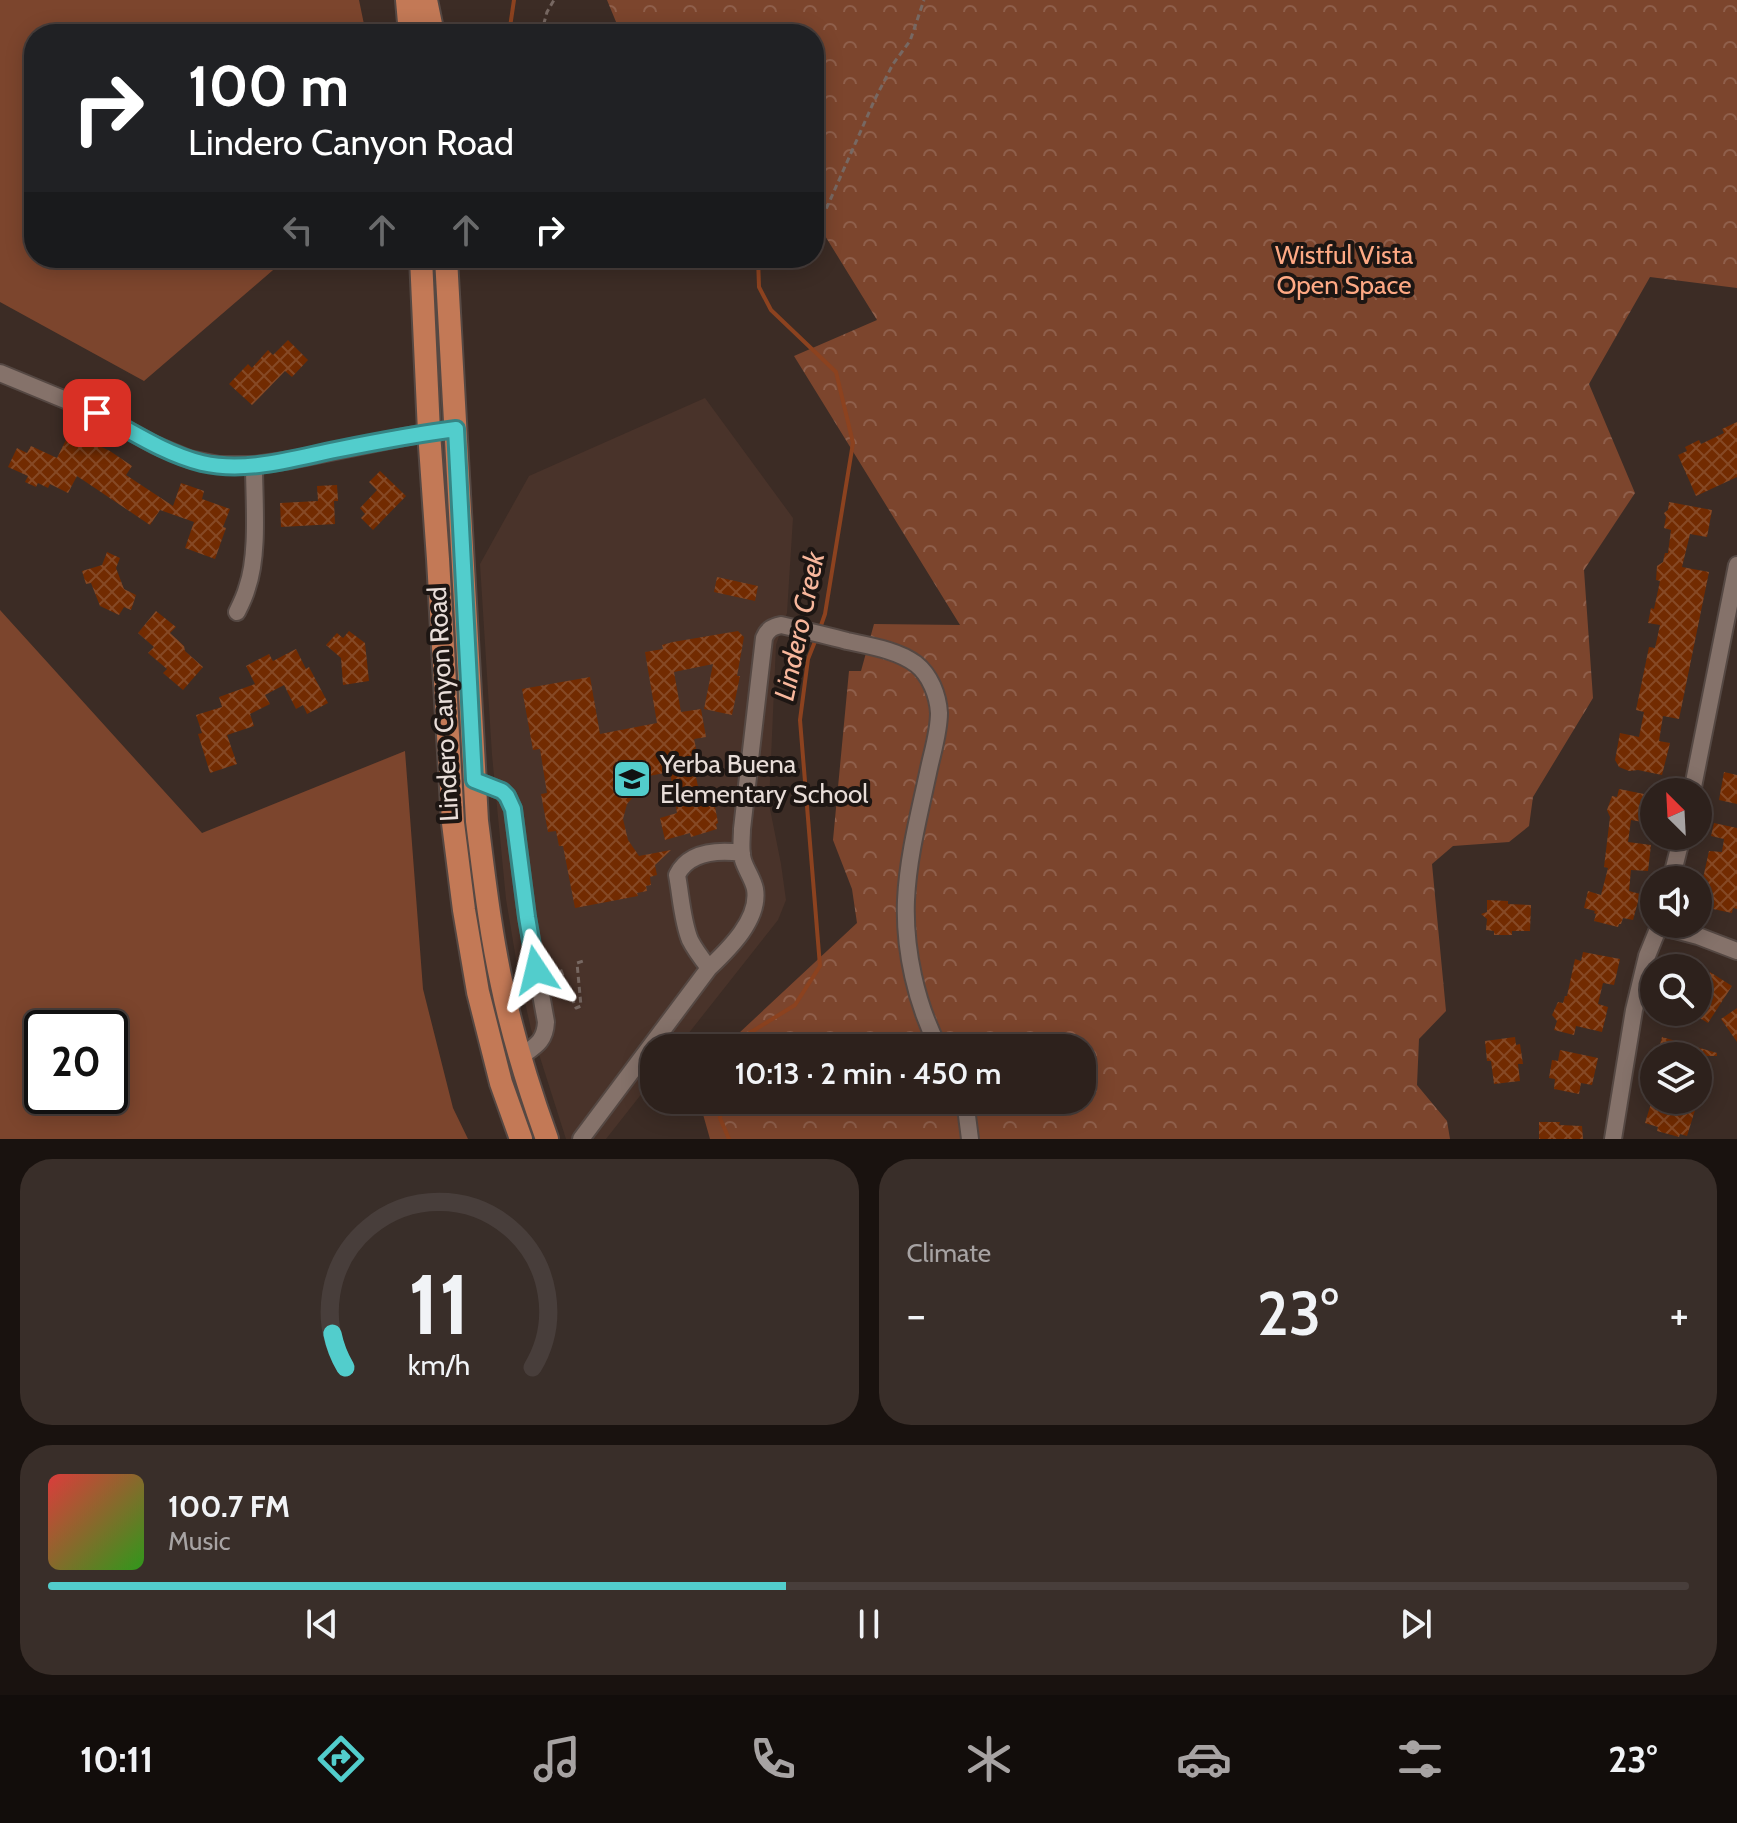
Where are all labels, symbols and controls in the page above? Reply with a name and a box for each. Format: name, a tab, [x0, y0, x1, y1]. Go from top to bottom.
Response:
text: 100 m	[188, 52, 349, 120]
icon: right	[56, 56, 160, 160]
text: Lindero Canyon Road	[188, 120, 514, 164]
icon: left	[276, 208, 320, 252]
icon: ahead	[360, 208, 404, 252]
icon: ahead	[444, 208, 488, 252]
icon: right	[528, 208, 572, 252]
park label: Wistful Vista Open Space	[1275, 239, 1414, 301]
pin	[63, 379, 131, 447]
icon: arrive	[75, 391, 119, 435]
water label: Lindero Creek	[767, 548, 832, 703]
street label: Lindero Canyon Road	[421, 586, 465, 822]
place label: Yerba Buena Elementary School	[659, 748, 868, 810]
school or university icon: Yerba Buena Elementary School	[611, 758, 653, 800]
north arrow	[1640, 778, 1712, 850]
map controls	[1640, 778, 1712, 1114]
button: sound	[1640, 866, 1712, 938]
position arrow	[494, 928, 578, 1012]
button: search	[1640, 954, 1712, 1026]
speed limit sign: 20	[24, 1010, 128, 1114]
button: layers	[1640, 1042, 1712, 1114]
text: 10:13 · 2 min · 450 m	[735, 1055, 1001, 1092]
text: Climate	[907, 1237, 991, 1269]
text: 11	[409, 1254, 470, 1355]
text: 23°	[1257, 1277, 1338, 1350]
text: −	[907, 1288, 926, 1341]
text: +	[1670, 1288, 1689, 1341]
text: km/h	[408, 1347, 471, 1382]
text: 100.7 FM	[168, 1488, 290, 1525]
text: Music	[168, 1525, 231, 1557]
icon: previous	[300, 1602, 344, 1646]
icon: pause	[847, 1602, 891, 1646]
icon: next	[1394, 1602, 1438, 1646]
icon: directions	[313, 1731, 369, 1787]
icon: music	[529, 1731, 585, 1787]
icon: phone	[745, 1731, 801, 1787]
icon: climate	[961, 1731, 1017, 1787]
icon: car	[1176, 1731, 1232, 1787]
icon: filters	[1392, 1731, 1448, 1787]
text: 10:11	[80, 1737, 153, 1781]
text: 23°	[1608, 1737, 1657, 1781]

